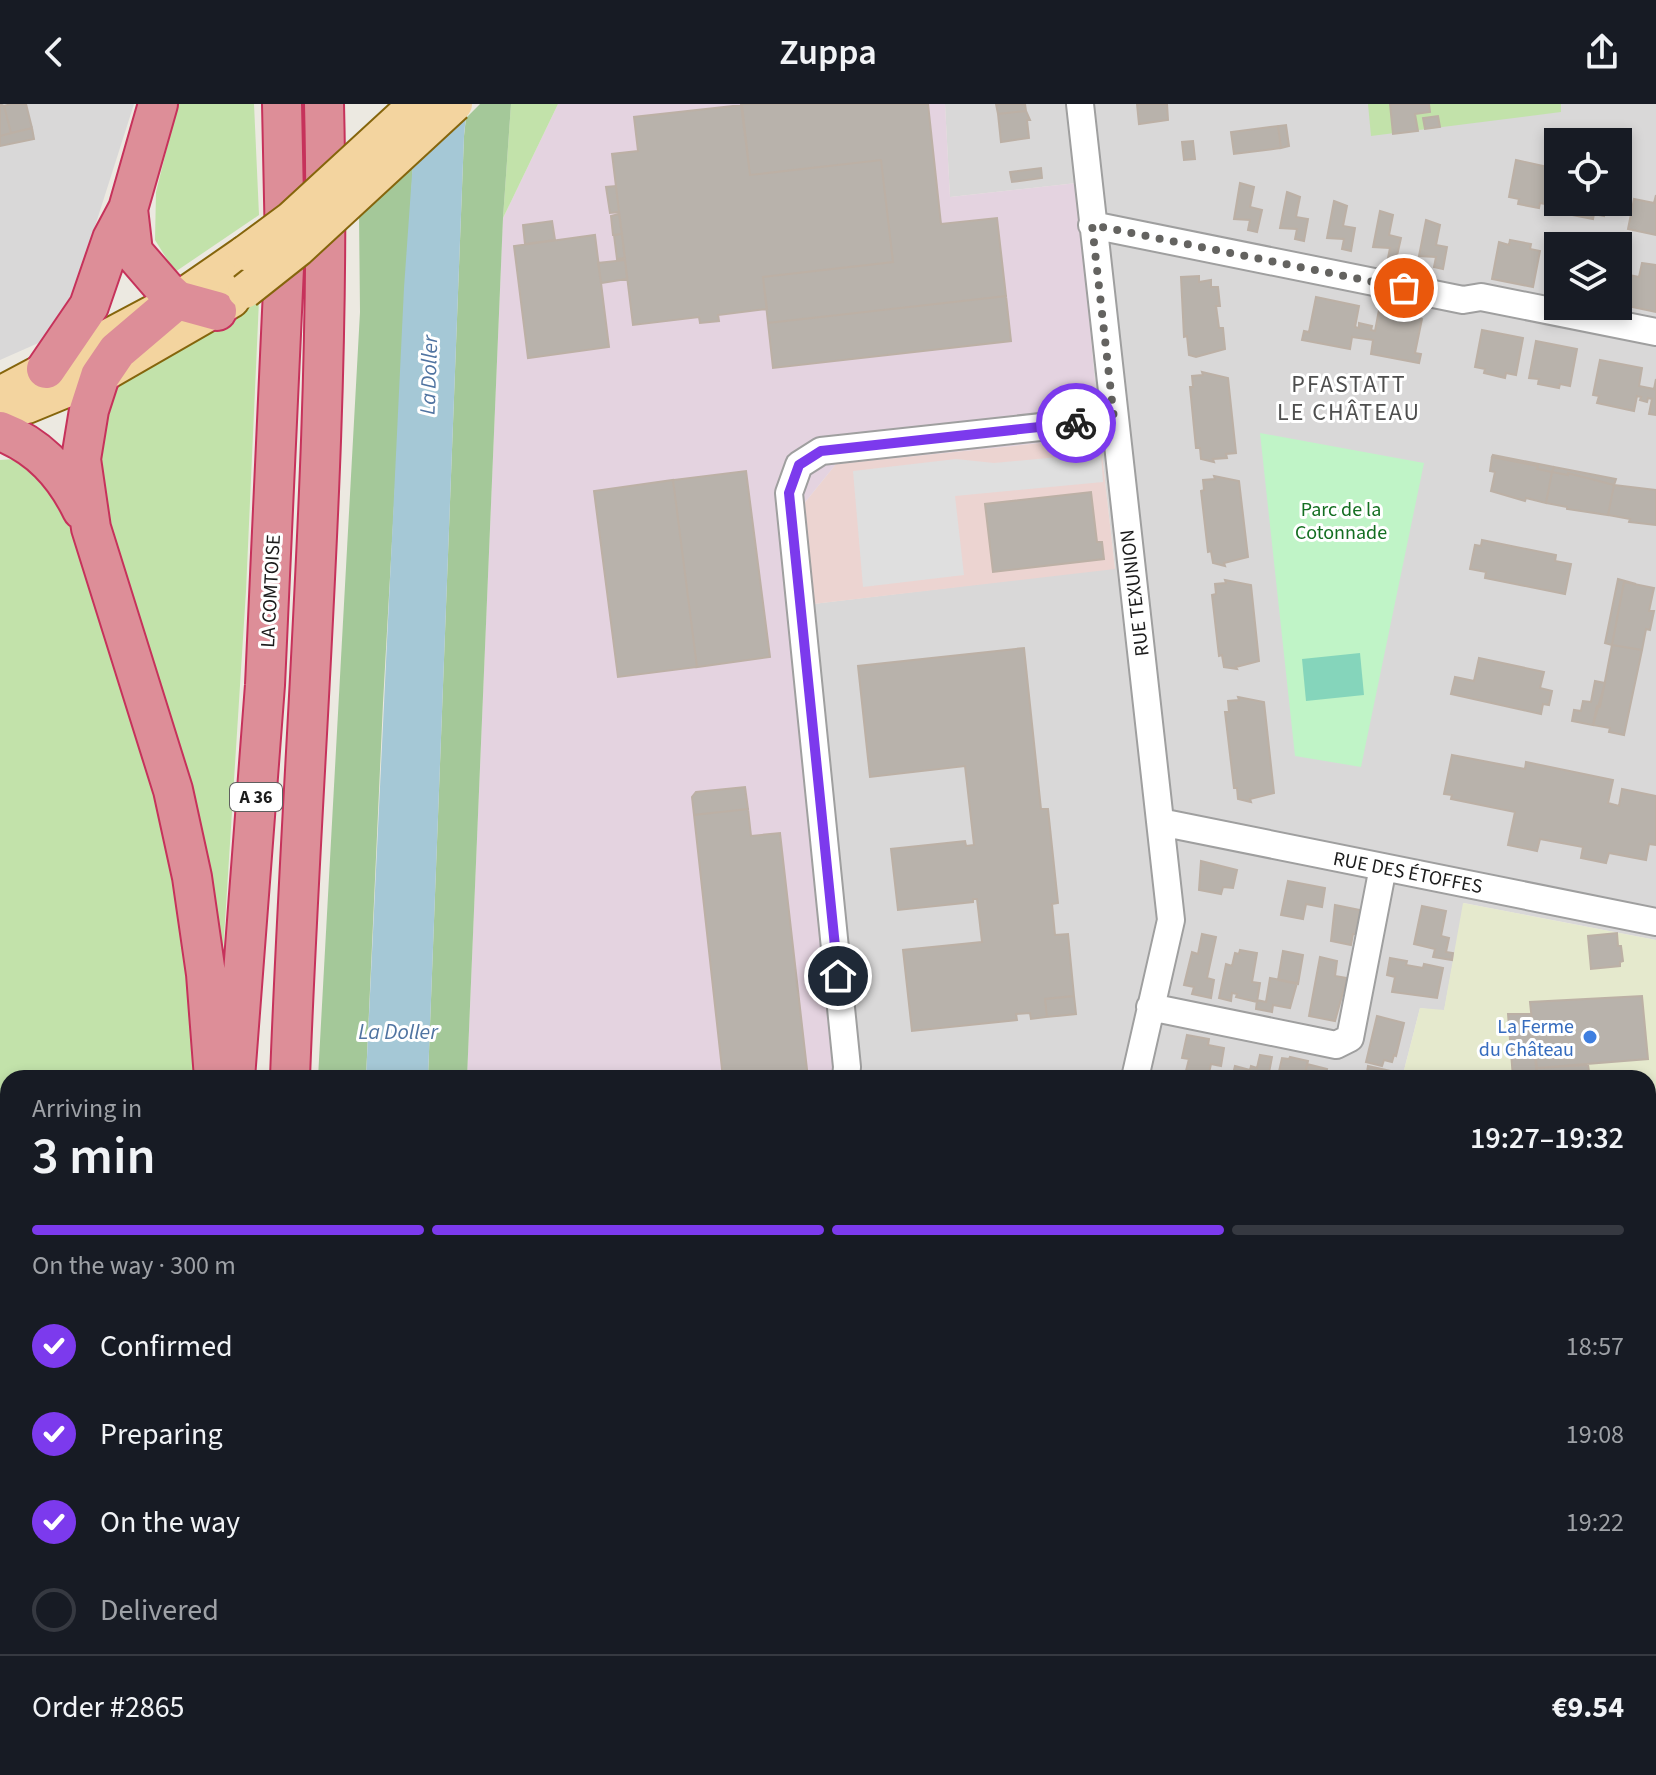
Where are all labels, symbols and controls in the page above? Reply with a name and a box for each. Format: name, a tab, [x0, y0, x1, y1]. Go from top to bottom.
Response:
text: Zuppa	[779, 27, 877, 78]
icon: back	[32, 30, 76, 74]
icon: share	[1580, 30, 1624, 74]
map controls	[1544, 128, 1632, 320]
button: locate	[1544, 128, 1632, 216]
button: layers	[1544, 232, 1632, 320]
pin	[1370, 254, 1438, 322]
icon: bag	[1382, 266, 1426, 310]
water label: La Doller	[412, 333, 446, 415]
district label: PFASTATT LE CHÂTEAU	[1277, 367, 1421, 430]
courier	[1036, 383, 1116, 463]
icon: bike	[1054, 401, 1098, 445]
park label: Parc de la Cotonnade	[1295, 496, 1387, 547]
street label: RUE TEXUNION	[1113, 528, 1157, 658]
street label: LA COMTOISE	[254, 534, 288, 648]
road number: A 36	[230, 783, 282, 811]
street label: RUE DES ÉTOFFES	[1331, 845, 1485, 901]
pin	[804, 942, 872, 1010]
icon: home	[816, 954, 860, 998]
place label: La Ferme du Château	[1479, 1013, 1574, 1064]
water label: La Doller	[358, 1016, 439, 1048]
marker: La Ferme du Château	[1581, 1028, 1599, 1046]
text: Arriving in	[32, 1090, 142, 1127]
text: 19:27–19:32	[1470, 1117, 1624, 1160]
text: 3 min	[32, 1120, 156, 1194]
text: On the way · 300 m	[32, 1247, 236, 1284]
icon: check	[32, 1324, 76, 1368]
text: Confirmed	[100, 1325, 233, 1368]
text: 18:57	[1566, 1328, 1624, 1365]
icon: check	[32, 1412, 76, 1456]
text: Preparing	[100, 1413, 223, 1456]
text: 19:08	[1566, 1416, 1624, 1453]
icon: check	[32, 1500, 76, 1544]
text: On the way	[100, 1501, 240, 1544]
text: 19:22	[1566, 1504, 1624, 1541]
text: Delivered	[100, 1589, 219, 1632]
text: Order #2865	[32, 1686, 185, 1729]
text: €9.54	[1552, 1686, 1624, 1729]

